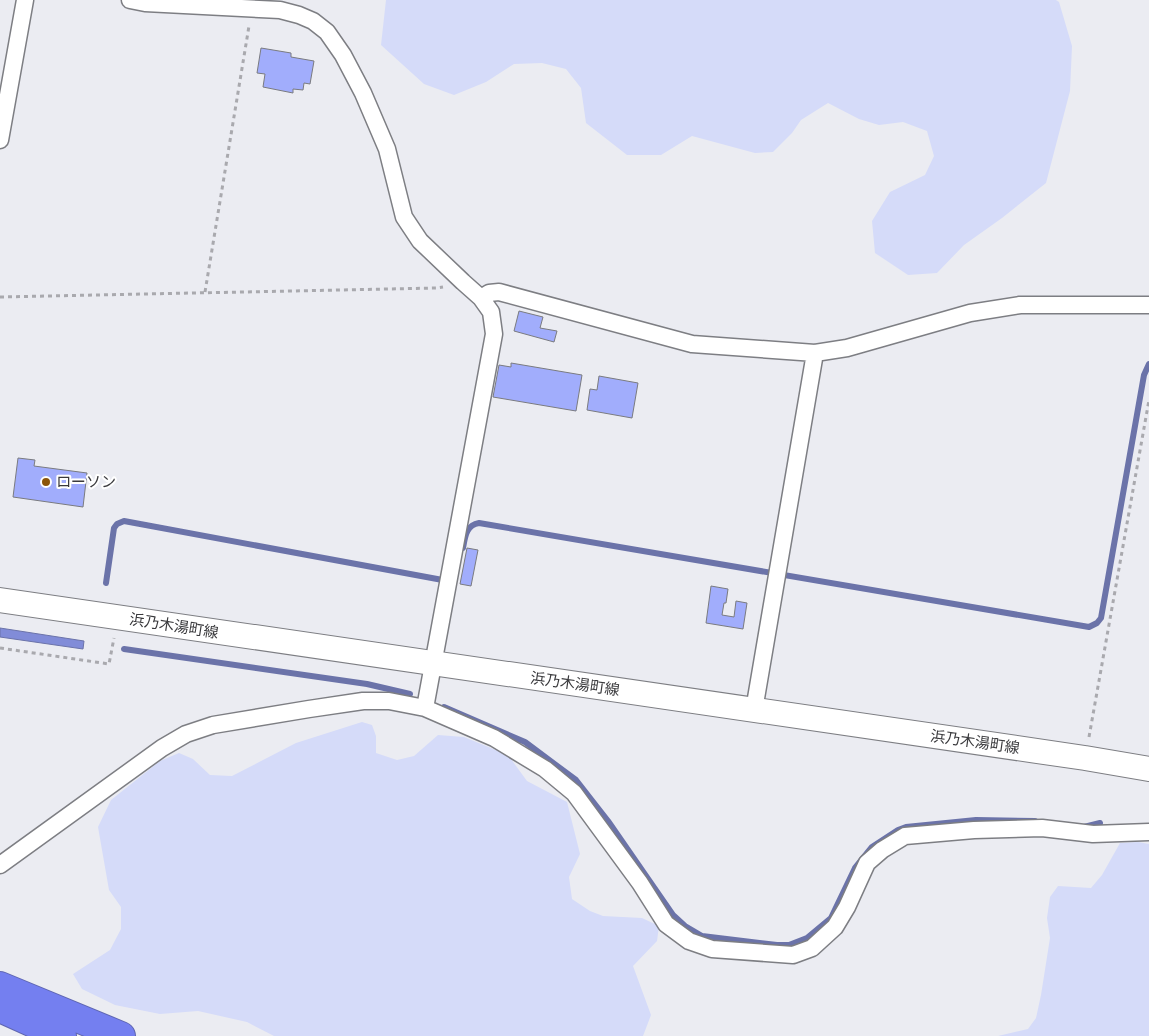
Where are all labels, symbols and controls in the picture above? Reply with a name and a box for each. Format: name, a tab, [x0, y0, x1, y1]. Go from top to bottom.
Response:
place label: ローソン	[56, 474, 116, 490]
marker: ローソン	[40, 476, 52, 488]
street label: 浜乃木湯町線	[128, 611, 220, 641]
street label: 浜乃木湯町線	[529, 670, 621, 698]
street label: 浜乃木湯町線	[929, 728, 1021, 756]

